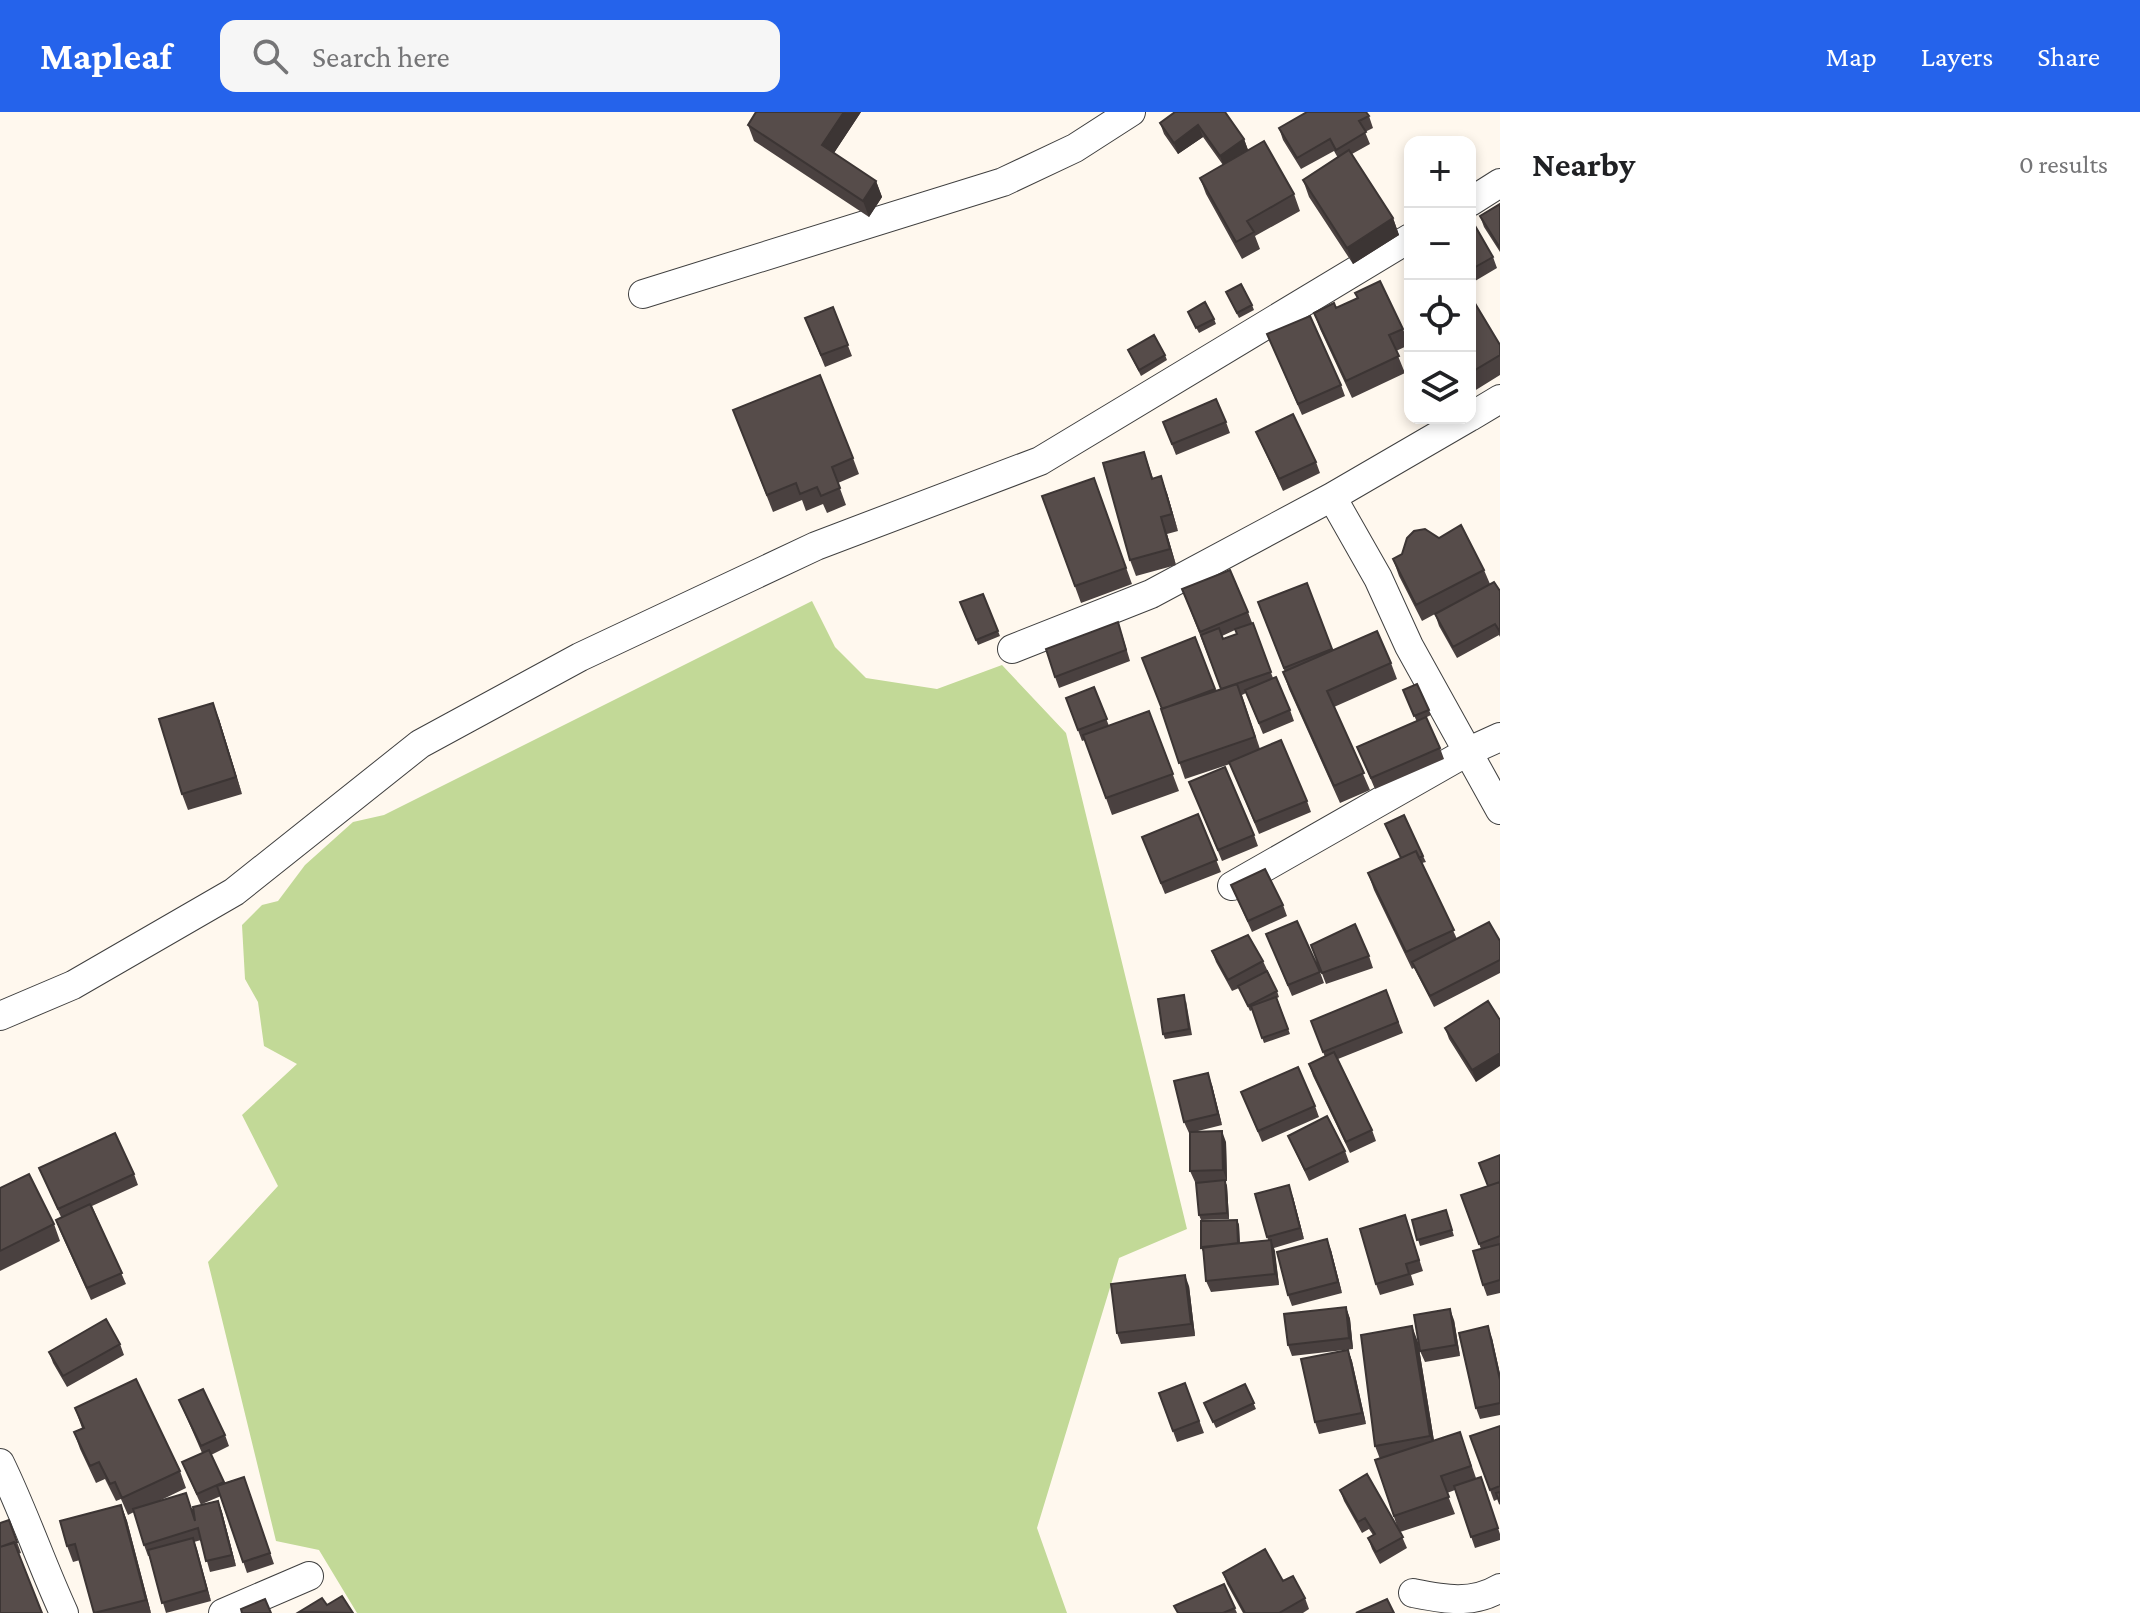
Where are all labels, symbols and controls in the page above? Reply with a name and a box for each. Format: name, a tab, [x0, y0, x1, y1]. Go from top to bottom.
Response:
search box	[220, 20, 780, 92]
icon: search	[248, 34, 292, 78]
text: Mapleaf	[40, 35, 172, 77]
text: Search here	[312, 40, 450, 73]
text: Map	[1826, 41, 1877, 72]
text: Layers	[1921, 41, 1993, 72]
text: Share	[2037, 41, 2100, 72]
map controls	[1404, 136, 1476, 424]
button: +	[1404, 136, 1476, 208]
text: Nearby	[1532, 146, 1635, 183]
text: 0 results	[2019, 150, 2108, 179]
button: −	[1404, 208, 1476, 280]
button: locate	[1404, 280, 1476, 352]
button: layers	[1404, 352, 1476, 424]

